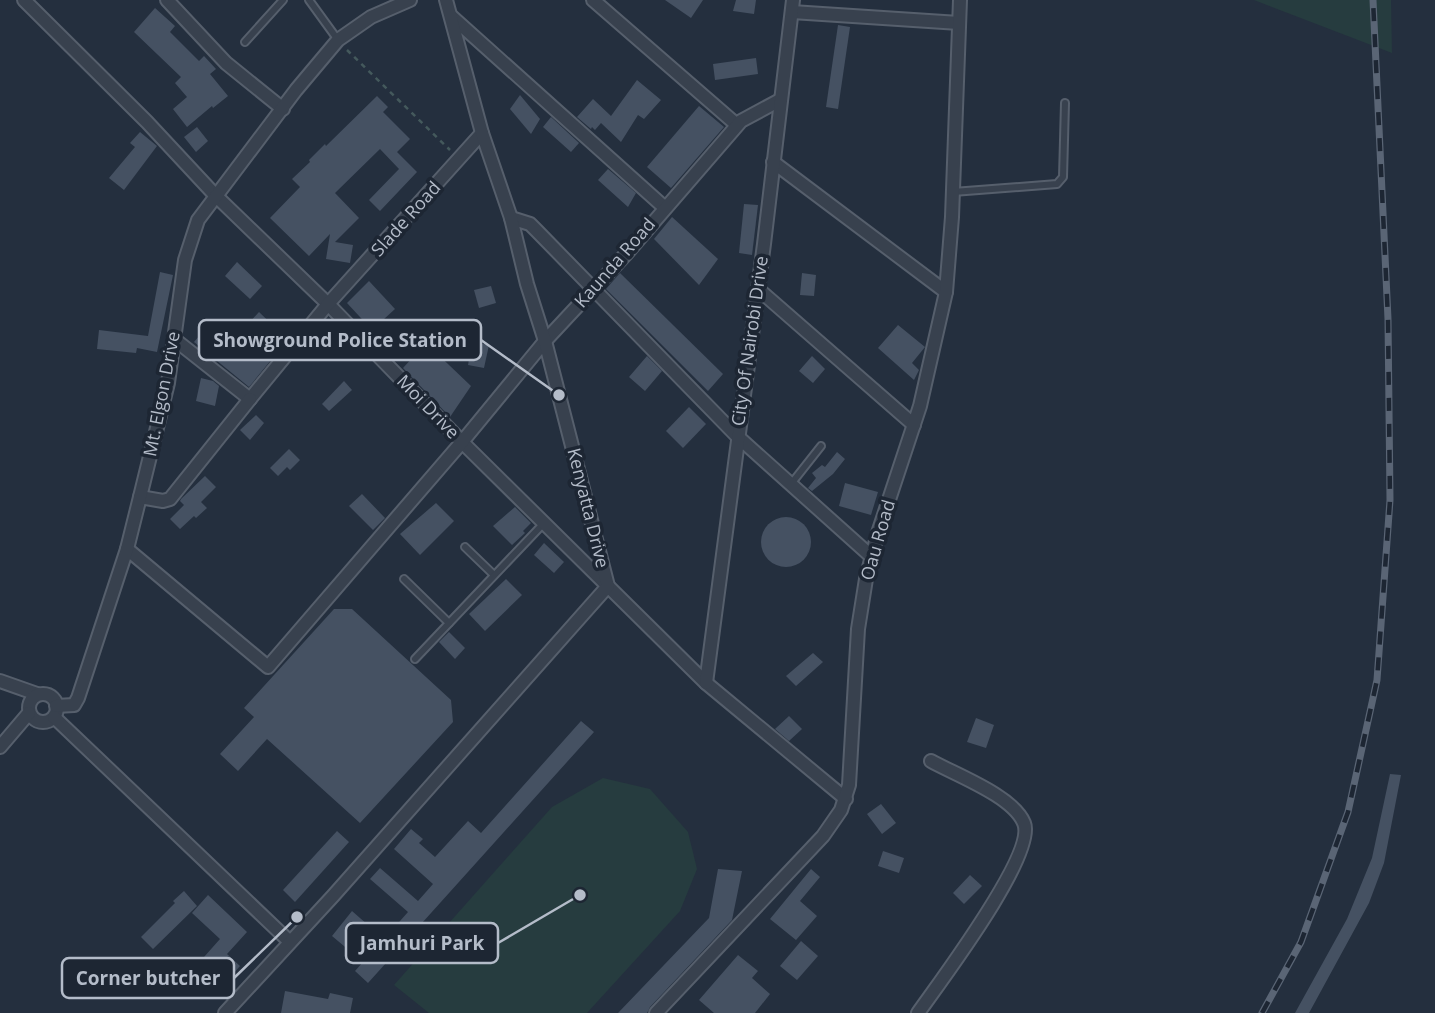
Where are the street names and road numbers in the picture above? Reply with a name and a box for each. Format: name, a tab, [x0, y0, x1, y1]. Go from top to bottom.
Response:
street label: Slade Road	[365, 176, 445, 261]
street label: Kaunda Road	[569, 212, 660, 312]
street label: City Of Nairobi Drive	[725, 254, 773, 427]
street label: Mt. Elgon Drive	[137, 329, 185, 458]
street label: Moi Drive	[392, 369, 465, 444]
street label: Kenyatta Drive	[562, 445, 615, 570]
street label: Oau Road	[854, 497, 900, 583]

